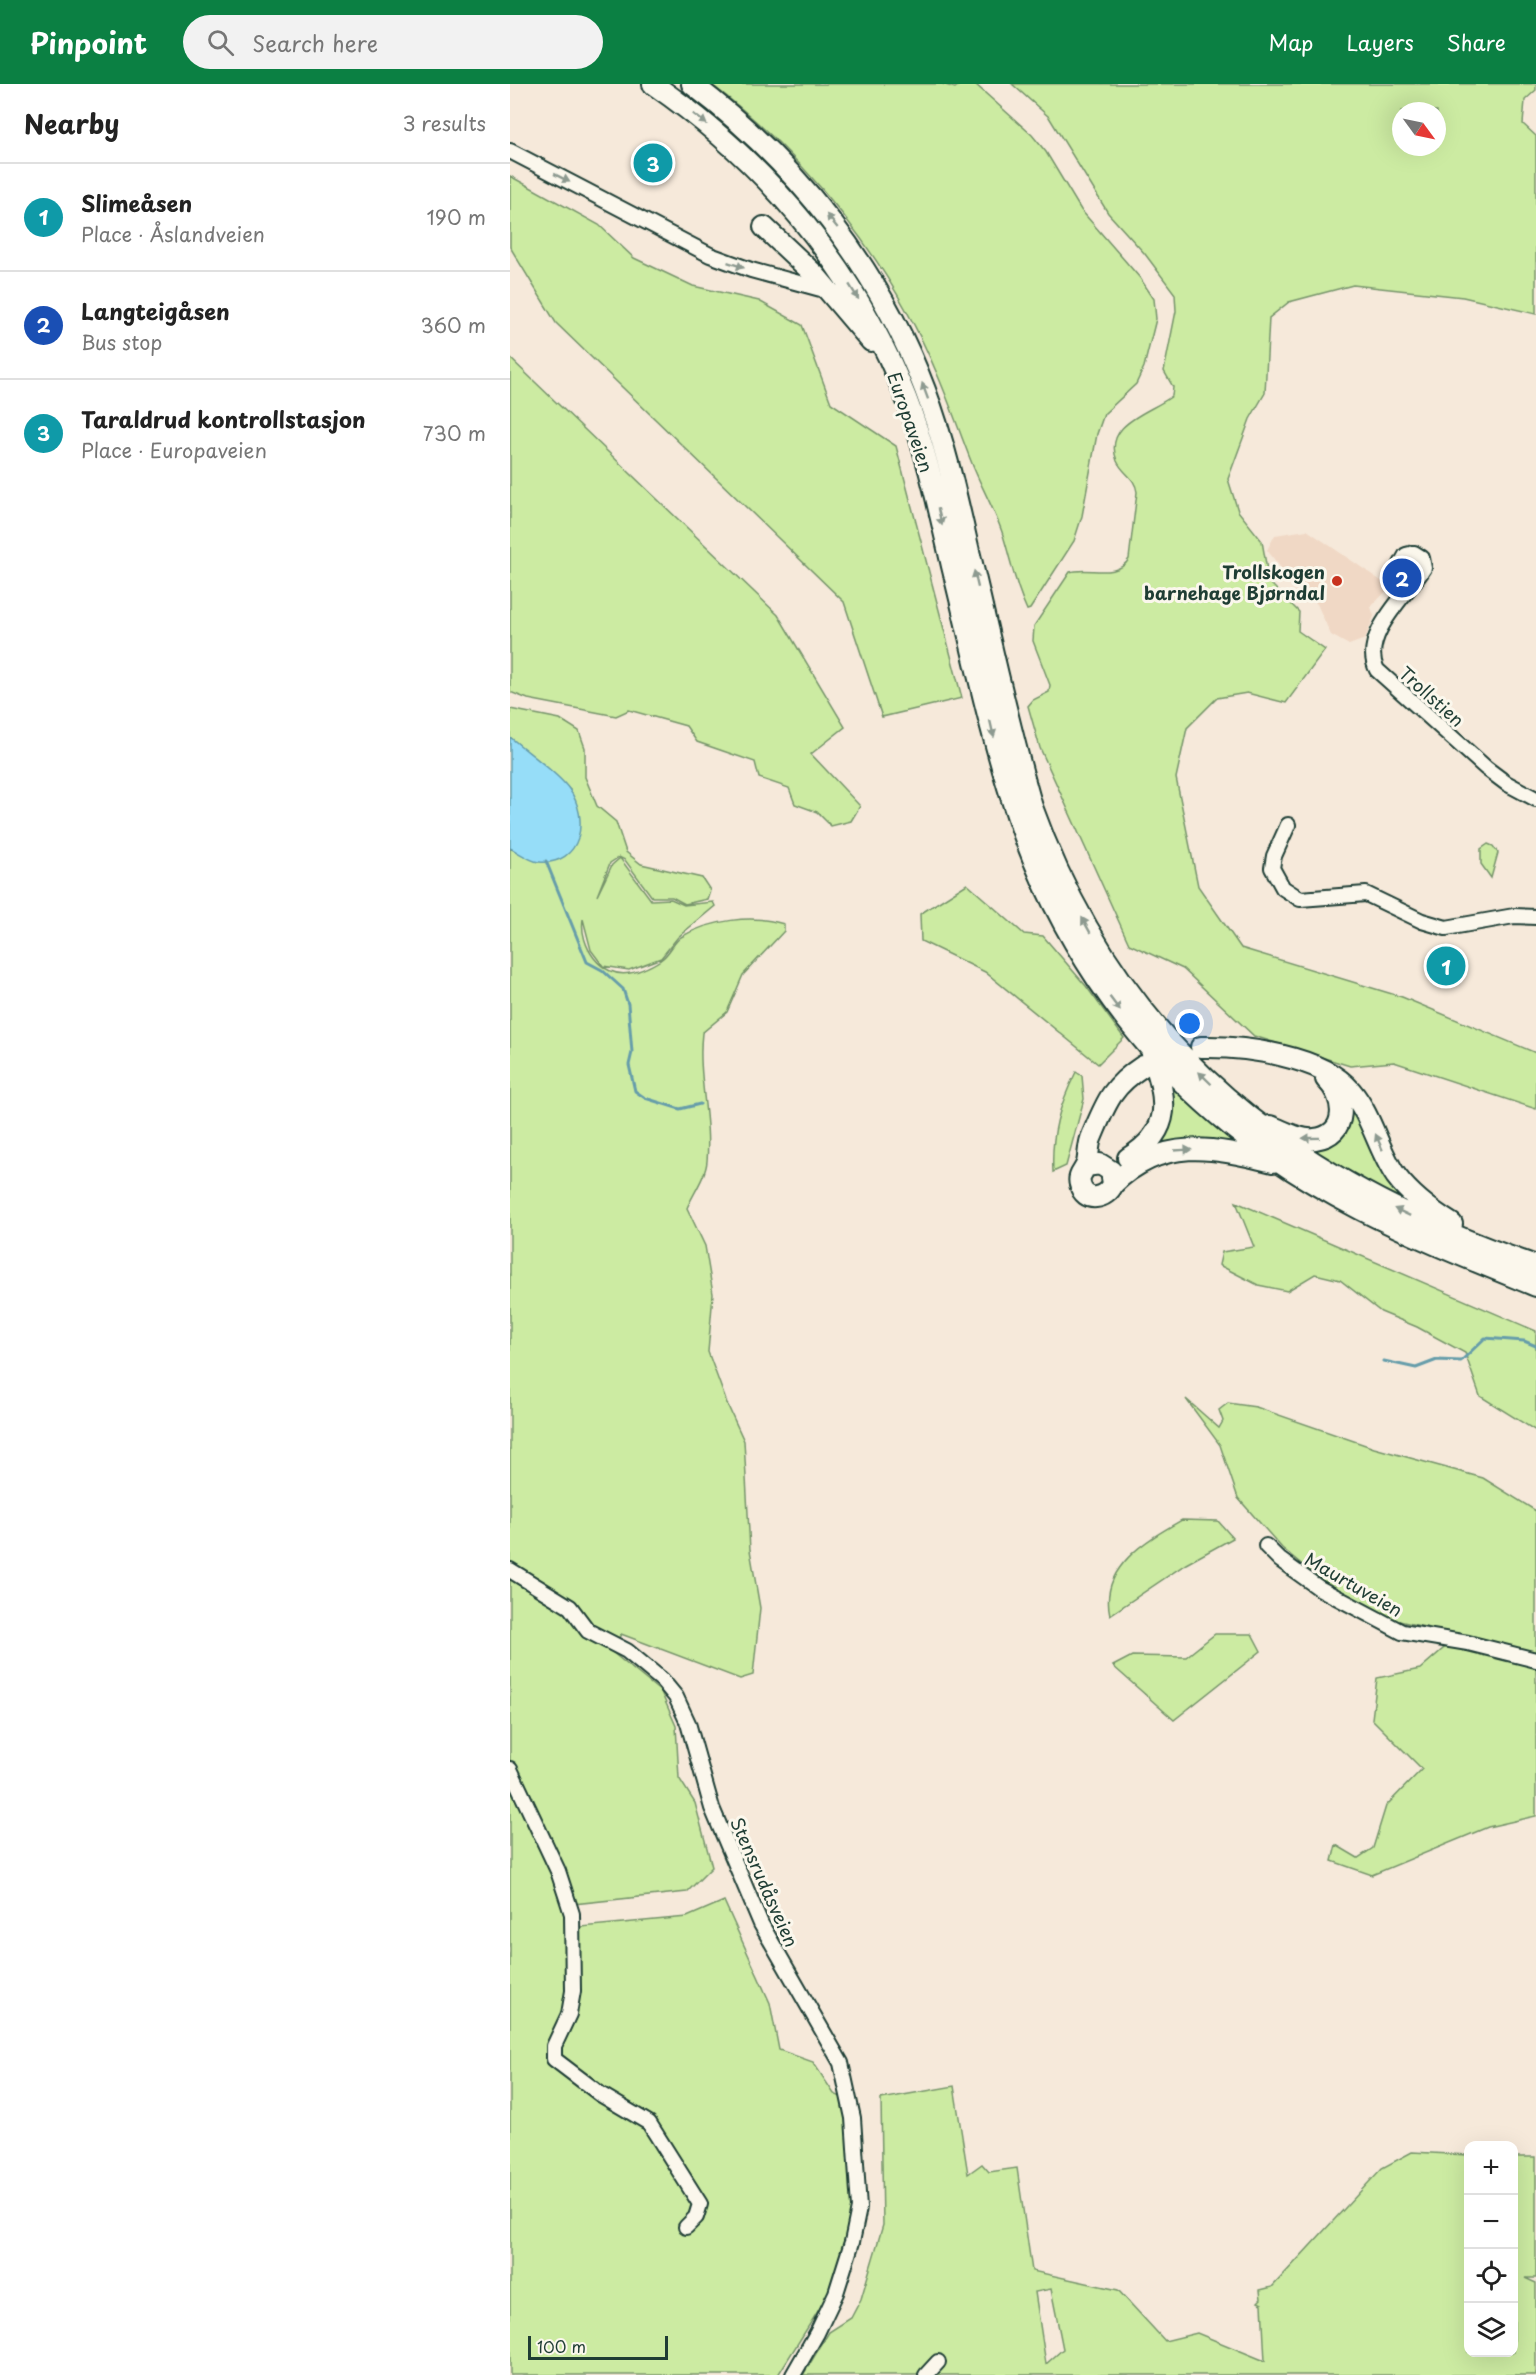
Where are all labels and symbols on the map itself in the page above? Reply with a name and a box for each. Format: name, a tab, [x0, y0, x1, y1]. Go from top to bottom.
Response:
north arrow	[1392, 102, 1446, 156]
one-way arrow	[692, 112, 707, 124]
pin: 3	[634, 140, 672, 185]
one-way arrow	[553, 172, 571, 182]
one-way arrow	[825, 213, 838, 229]
one-way arrow	[727, 261, 745, 270]
one-way arrow	[848, 284, 859, 300]
street label: Europaveien	[881, 368, 941, 476]
one-way arrow	[920, 382, 930, 400]
one-way arrow	[936, 508, 946, 527]
pin: 2	[1382, 556, 1422, 600]
place label: Trollskogen barnehage Bjørndal	[1144, 558, 1325, 606]
one-way arrow	[970, 570, 980, 588]
marker: Trollskogen barnehage Bjørndal	[1330, 574, 1344, 588]
street label: Trollstien	[1393, 659, 1471, 733]
one-way arrow	[988, 720, 998, 738]
one-way arrow	[1081, 916, 1091, 933]
pin: 1	[1426, 944, 1466, 988]
one-way arrow	[1109, 995, 1121, 1011]
your location	[1175, 1009, 1204, 1038]
one-way arrow	[1198, 1072, 1212, 1086]
one-way arrow	[1302, 1133, 1321, 1142]
one-way arrow	[1374, 1133, 1383, 1150]
one-way arrow	[1173, 1145, 1192, 1154]
one-way arrow	[1393, 1207, 1411, 1217]
street label: Maurtuveien	[1300, 1545, 1408, 1623]
street label: Stensrudåsveien	[724, 1813, 806, 1951]
scale bar	[528, 2333, 668, 2360]

